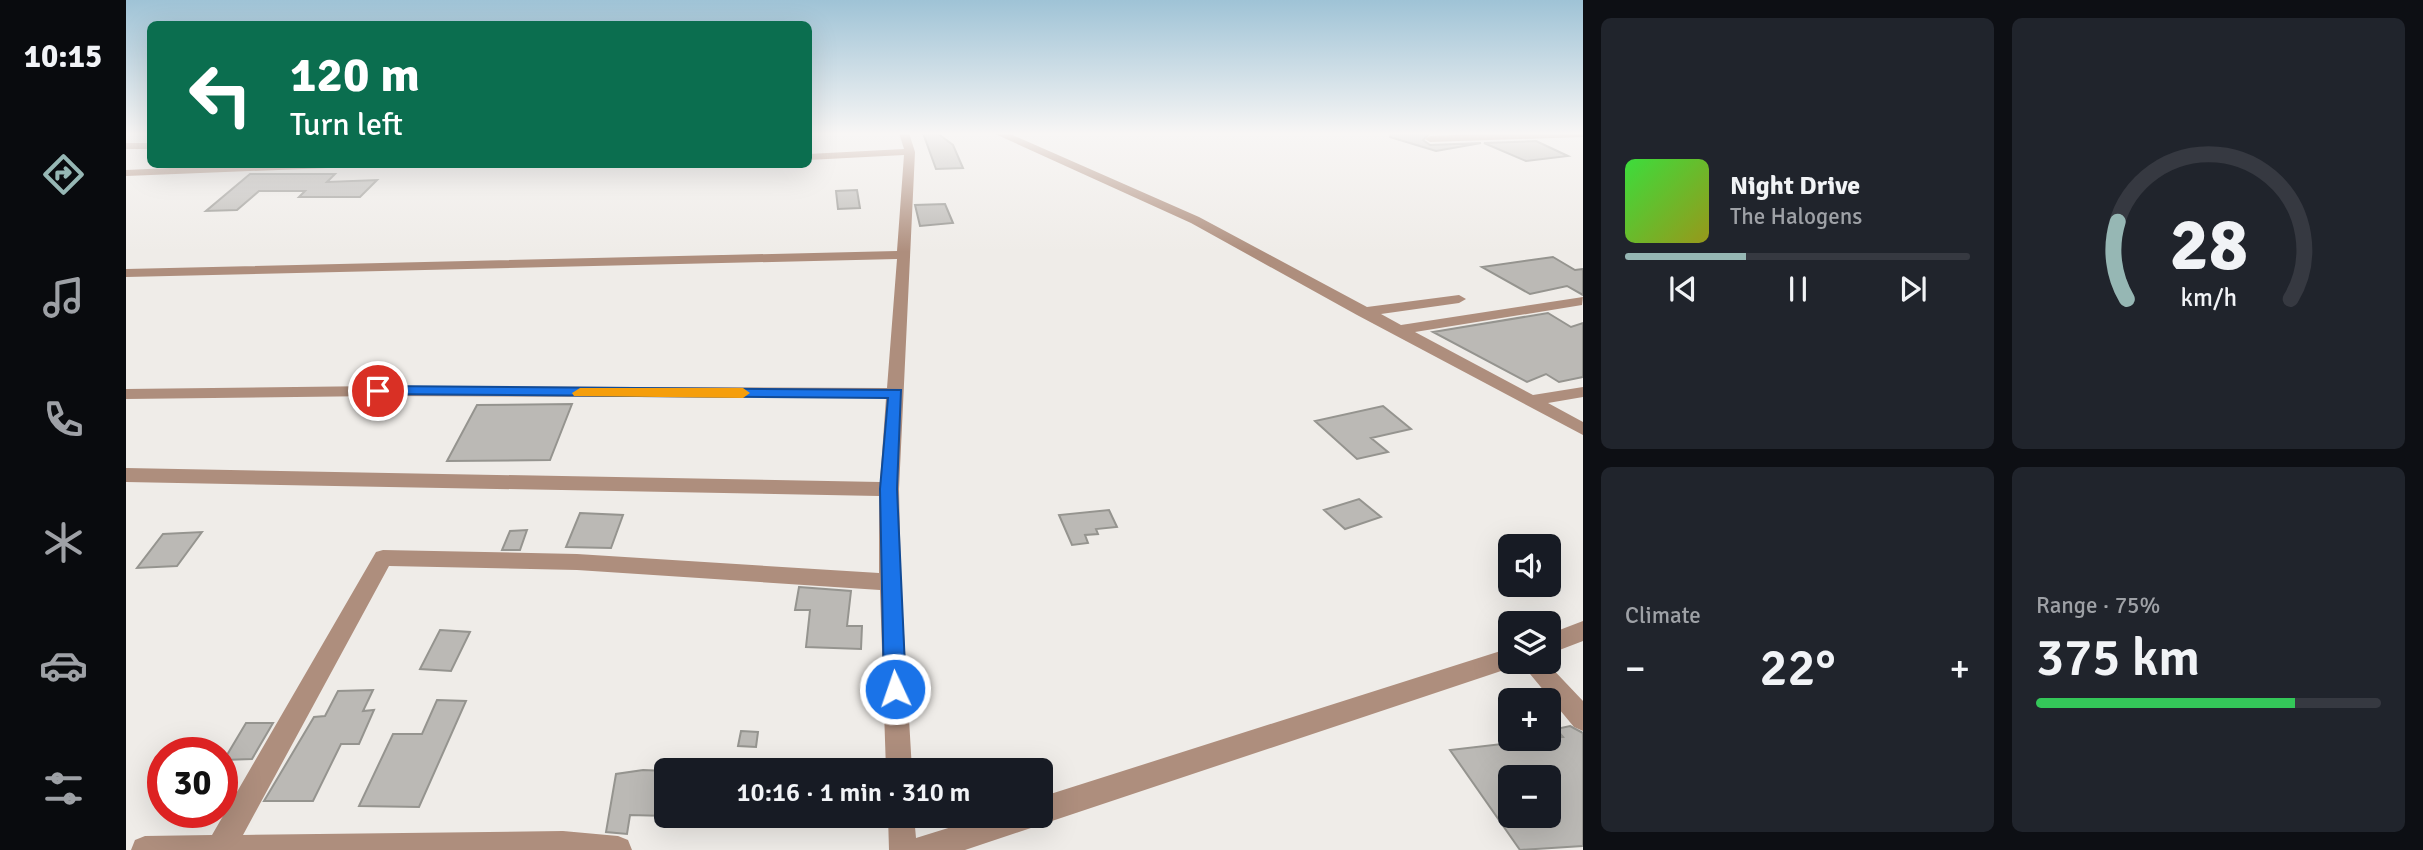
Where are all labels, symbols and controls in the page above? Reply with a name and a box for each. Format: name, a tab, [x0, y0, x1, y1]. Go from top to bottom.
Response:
text: 10:15	[24, 37, 102, 76]
text: 120 m	[290, 45, 420, 105]
icon: left	[175, 49, 266, 140]
text: Turn left	[290, 105, 403, 144]
icon: directions	[39, 150, 88, 199]
text: Night Drive	[1730, 170, 1860, 202]
text: The Halogens	[1730, 202, 1862, 231]
text: 28	[2169, 202, 2248, 291]
icon: previous	[1664, 270, 1702, 308]
icon: pause	[1779, 270, 1817, 308]
icon: next	[1894, 270, 1932, 308]
icon: music	[39, 273, 88, 322]
text: km/h	[2180, 282, 2237, 313]
pin	[348, 361, 408, 421]
icon: arrive	[359, 372, 397, 410]
icon: phone	[39, 395, 88, 444]
icon: climate	[39, 518, 88, 567]
map controls	[1498, 534, 1561, 828]
button: sound	[1498, 534, 1561, 597]
text: Range · 75%	[2036, 591, 2160, 620]
text: Climate	[1625, 601, 1701, 630]
button: layers	[1498, 611, 1561, 674]
text: 375 km	[2036, 626, 2200, 690]
text: 22°	[1759, 636, 1836, 700]
icon: car	[39, 641, 88, 690]
text: −	[1625, 645, 1646, 692]
text: +	[1949, 645, 1970, 692]
position arrow	[858, 652, 932, 726]
button: +	[1498, 688, 1561, 751]
speed limit sign: 30	[147, 737, 238, 828]
icon: filters	[39, 764, 88, 813]
button: −	[1498, 765, 1561, 828]
text: 10:16 · 1 min · 310 m	[737, 777, 970, 809]

